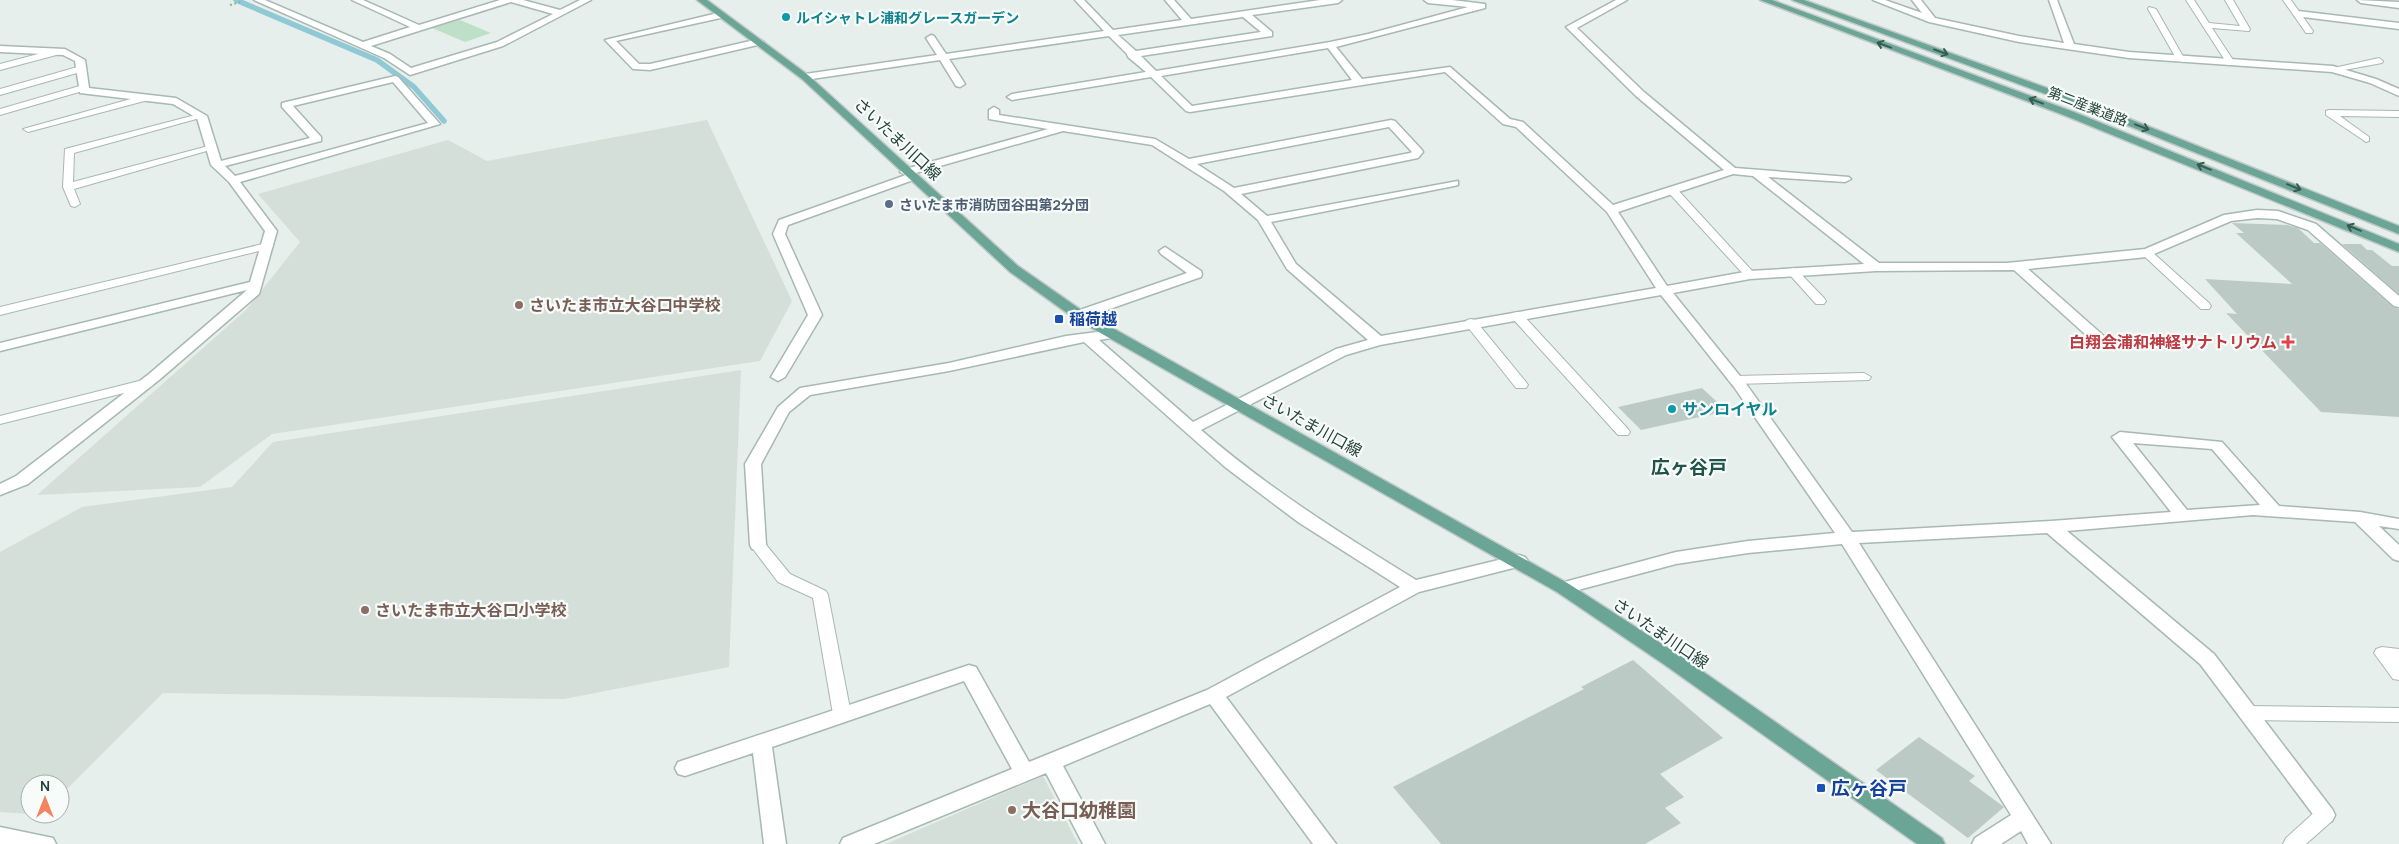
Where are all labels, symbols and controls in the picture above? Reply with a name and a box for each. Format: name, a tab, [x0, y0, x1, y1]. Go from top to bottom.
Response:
place label: ルイシャトレ浦和グレースガーデン	[796, 8, 1019, 27]
marker: ルイシャトレ浦和グレースガーデン	[780, 11, 792, 23]
one-way arrow	[1877, 40, 1892, 49]
one-way arrow	[1933, 48, 1948, 57]
street label: 第二産業道路	[2045, 82, 2131, 130]
street label: さいたま川口線	[850, 93, 946, 185]
one-way arrow	[2029, 96, 2044, 105]
one-way arrow	[2134, 123, 2150, 132]
one-way arrow	[2197, 161, 2212, 171]
one-way arrow	[2285, 183, 2301, 192]
place label: さいたま市消防団谷田第2分団	[899, 195, 1089, 214]
marker: さいたま市消防団谷田第2分団	[883, 198, 895, 210]
one-way arrow	[2347, 223, 2362, 233]
place label: さいたま市立大谷口中学校	[529, 294, 721, 316]
marker: さいたま市立大谷口中学校	[513, 299, 525, 311]
place label: 稲荷越	[1069, 308, 1117, 330]
marker: 稲荷越	[1053, 313, 1065, 325]
place label: 白翔会浦和神経サナトリウム	[2069, 331, 2277, 353]
marker: 白翔会浦和神経サナトリウム	[2281, 335, 2295, 349]
street label: さいたま川口線	[1258, 388, 1366, 462]
place label: サンロイヤル	[1682, 398, 1778, 420]
marker: サンロイヤル	[1666, 403, 1678, 415]
district label: 広ヶ谷戸	[1651, 454, 1727, 480]
street label: さいたま川口線	[1609, 593, 1713, 673]
place label: さいたま市立大谷口小学校	[375, 599, 567, 621]
marker: さいたま市立大谷口小学校	[359, 604, 371, 616]
north arrow	[20, 774, 70, 824]
place label: 広ヶ谷戸	[1831, 775, 1907, 801]
text: N	[40, 776, 50, 795]
marker: 広ヶ谷戸	[1815, 782, 1827, 794]
place label: 大谷口幼稚園	[1022, 797, 1136, 823]
marker: 大谷口幼稚園	[1006, 804, 1018, 816]

